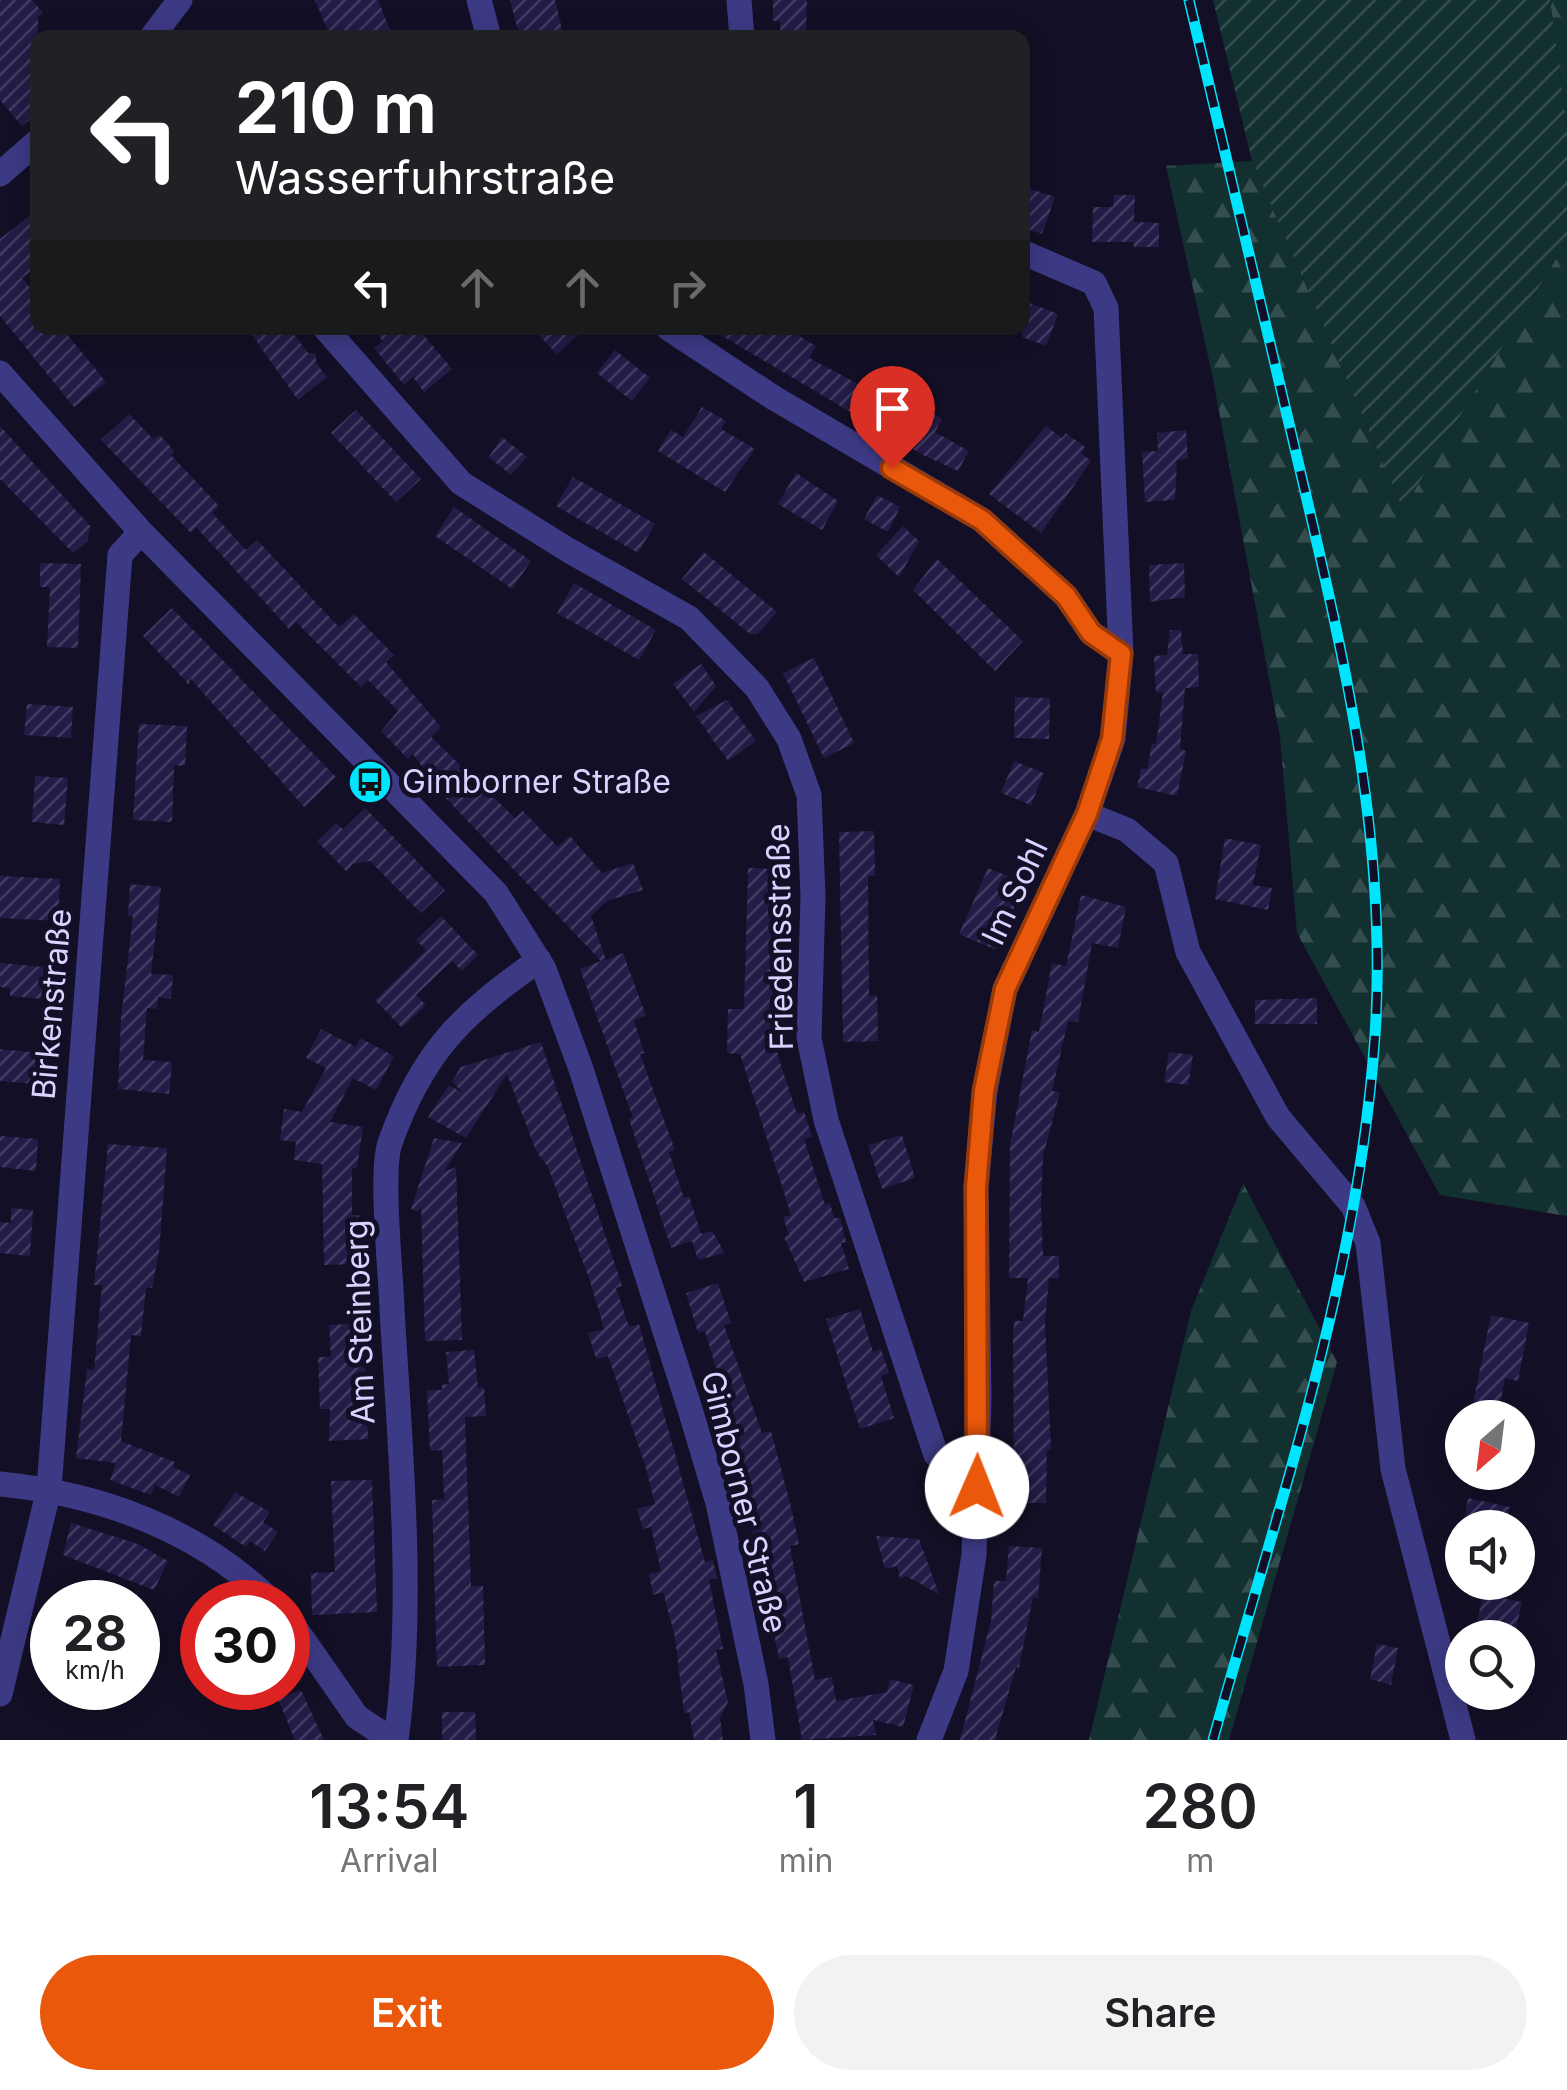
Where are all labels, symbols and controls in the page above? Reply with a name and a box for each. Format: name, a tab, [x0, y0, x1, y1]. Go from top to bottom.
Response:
text: 210 m	[235, 65, 437, 150]
icon: left	[70, 70, 200, 200]
text: Wasserfuhrstraße	[235, 150, 615, 205]
icon: left	[345, 260, 400, 315]
icon: ahead	[450, 260, 505, 315]
icon: ahead	[555, 260, 610, 315]
icon: right	[660, 260, 715, 315]
pin	[850, 366, 935, 469]
icon: arrive	[865, 381, 920, 436]
bus stop icon: Gimborner Straße	[347, 759, 393, 805]
place label: Gimborner Straße	[402, 762, 671, 801]
street label: Friedensstraße	[758, 823, 801, 1051]
street label: Im Sohl	[973, 833, 1056, 951]
street label: Birkenstraße	[24, 907, 79, 1101]
street label: Am Steinberg	[336, 1219, 383, 1425]
street label: Gimborner Straße	[693, 1367, 796, 1637]
north arrow	[1445, 1400, 1535, 1490]
map controls	[1445, 1400, 1535, 1710]
position arrow	[925, 1435, 1029, 1539]
button: sound	[1445, 1510, 1535, 1600]
speed limit sign: 30	[180, 1580, 310, 1710]
text: 28	[63, 1603, 127, 1663]
button: search	[1445, 1620, 1535, 1710]
text: km/h	[65, 1655, 125, 1685]
text: 13:54	[309, 1770, 470, 1842]
text: 1	[793, 1770, 819, 1842]
text: 280	[1142, 1770, 1258, 1842]
text: Arrival	[340, 1841, 439, 1880]
text: min	[779, 1841, 833, 1880]
text: m	[1186, 1841, 1214, 1880]
button: Exit	[40, 1955, 774, 2070]
button: Share	[794, 1955, 1527, 2070]

